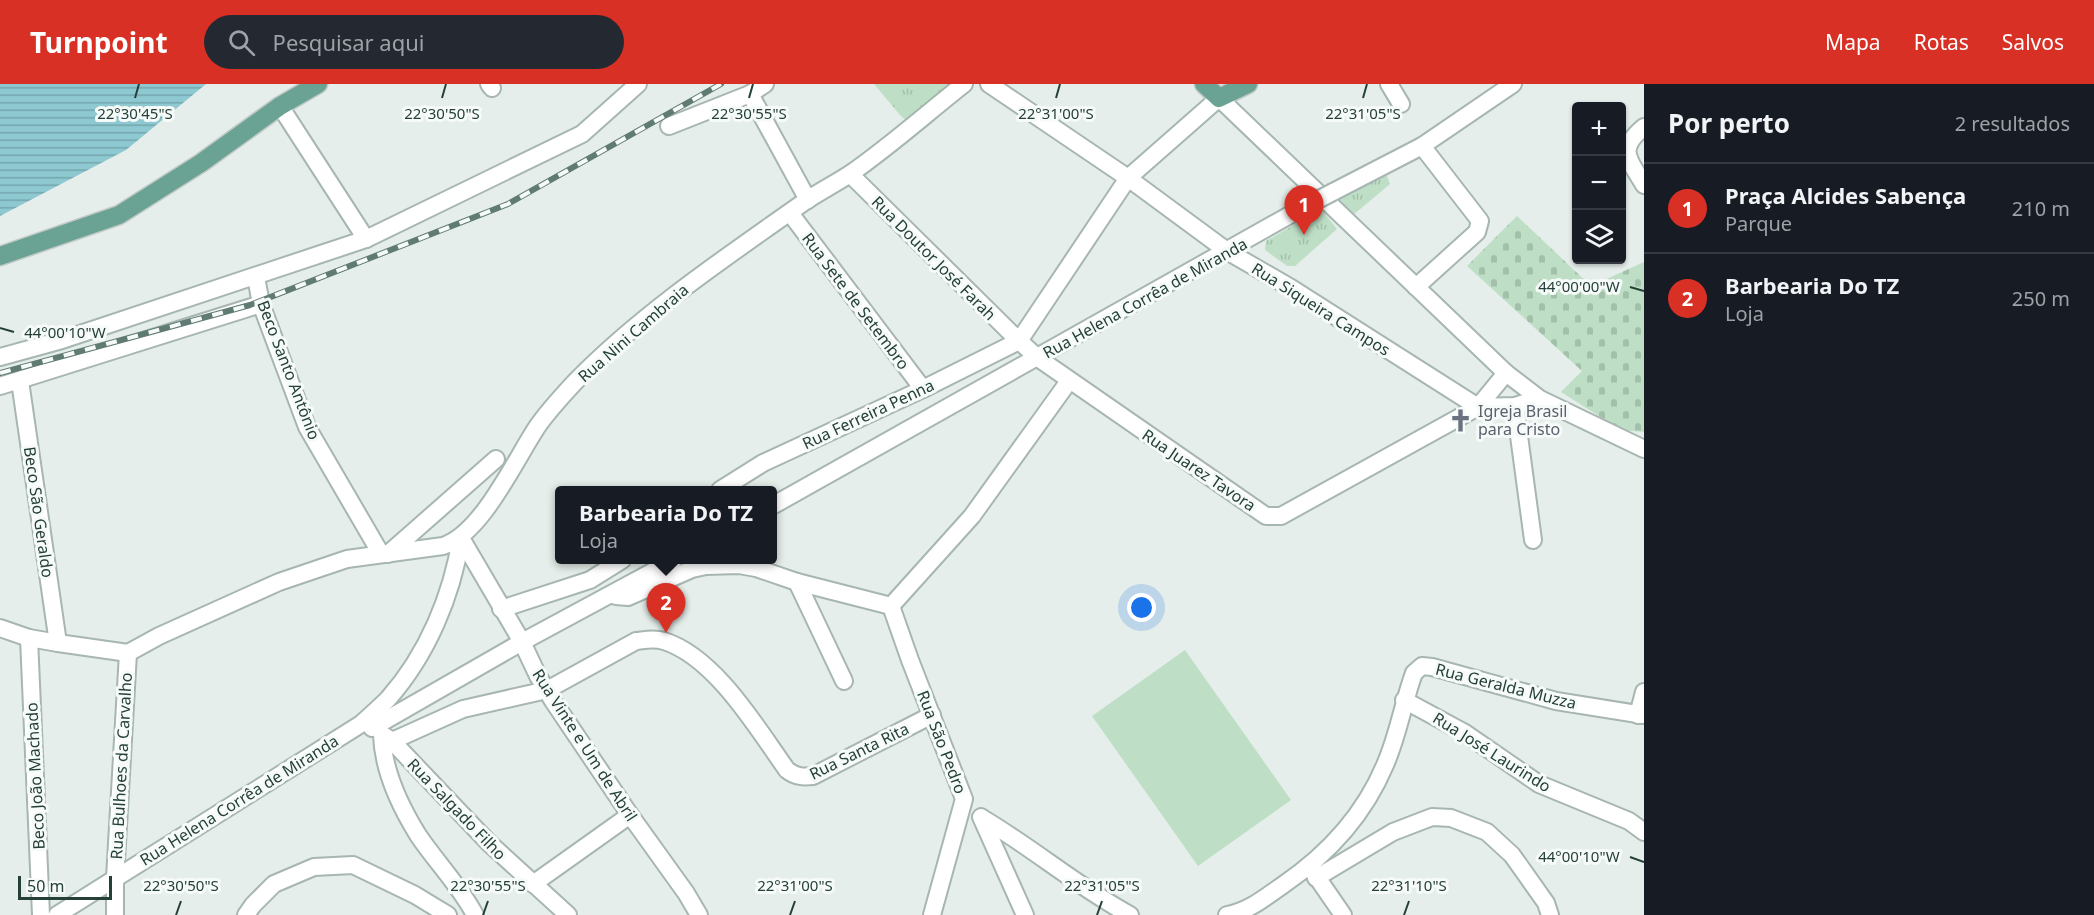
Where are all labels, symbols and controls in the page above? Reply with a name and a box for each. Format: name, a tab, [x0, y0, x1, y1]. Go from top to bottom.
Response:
search box	[204, 15, 624, 69]
text: Turnpoint	[30, 23, 168, 61]
icon: search	[225, 26, 258, 59]
text: Pesquisar aqui	[273, 27, 424, 57]
text: Mapa	[1825, 28, 1881, 56]
text: Rotas	[1914, 28, 1969, 56]
text: Salvos	[2002, 28, 2064, 56]
map controls	[1572, 102, 1626, 264]
button: +	[1572, 102, 1626, 156]
text: 22°30'45"S	[97, 103, 173, 123]
text: 22°30'50"S	[404, 103, 480, 123]
text: 22°30'55"S	[711, 103, 787, 123]
text: 22°31'00"S	[1018, 103, 1094, 123]
text: 22°31'05"S	[1325, 103, 1401, 123]
text: Por perto	[1668, 105, 1790, 141]
text: 2 resultados	[1955, 110, 2070, 137]
button: −	[1572, 156, 1626, 210]
text: Praça Alcides Sabença	[1725, 180, 1966, 210]
pin: 1	[1284, 186, 1324, 235]
street label: Rua Doutor José Farah	[867, 191, 1001, 325]
text: 1	[1682, 195, 1693, 222]
text: 210 m	[2012, 195, 2070, 222]
button: layers	[1572, 210, 1626, 264]
text: Parque	[1725, 210, 1792, 237]
street label: Rua Sete de Setembro	[797, 228, 915, 374]
street label: Rua Helena Corrêa de Miranda	[1039, 233, 1251, 363]
street label: Rua Siqueira Campos	[1248, 257, 1394, 361]
text: Barbearia Do TZ	[1725, 270, 1899, 300]
text: 44°00'00"W	[1538, 276, 1620, 296]
street label: Rua Nini Cambraia	[573, 279, 693, 387]
text: 2	[1682, 285, 1693, 312]
text: 250 m	[2012, 285, 2070, 312]
street label: Beco Santo Antônio	[252, 297, 326, 443]
text: Loja	[1725, 300, 1764, 327]
text: 44°00'10"W	[24, 322, 106, 342]
street label: Rua Ferreira Penna	[798, 374, 938, 454]
place label: Igreja Brasil para Cristo	[1478, 400, 1567, 440]
church icon: Igreja Brasil para Cristo	[1447, 407, 1473, 433]
street label: Rua Juarez Tavora	[1138, 424, 1260, 516]
street label: Beco São Geraldo	[19, 445, 59, 579]
popup	[555, 486, 777, 564]
text: Barbearia Do TZ	[579, 497, 753, 527]
text: Loja	[579, 527, 618, 554]
pin: 2	[646, 584, 686, 633]
your location	[1127, 593, 1156, 622]
street label: Rua Geralda Muzza	[1433, 658, 1579, 714]
street label: Rua Vinte e Um de Abril	[527, 665, 643, 825]
street label: Rua Bulhoes da Carvalho	[105, 672, 137, 860]
street label: Rua São Pedro	[912, 687, 972, 797]
street label: Beco João Machado	[20, 702, 50, 850]
street label: Rua José Laurindo	[1429, 707, 1555, 797]
street label: Rua Santa Rita	[805, 717, 913, 785]
street label: Rua Helena Corrêa de Miranda	[135, 730, 343, 870]
street label: Rua Salgado Filho	[403, 753, 511, 865]
text: 44°00'10"W	[1538, 846, 1620, 866]
scale bar	[18, 873, 112, 900]
text: 50 m	[27, 875, 64, 897]
text: 22°30'50"S	[143, 875, 219, 895]
text: 22°30'55"S	[450, 875, 526, 895]
text: 22°31'00"S	[757, 875, 833, 895]
text: 22°31'05"S	[1064, 875, 1140, 895]
text: 22°31'10"S	[1371, 875, 1447, 895]

